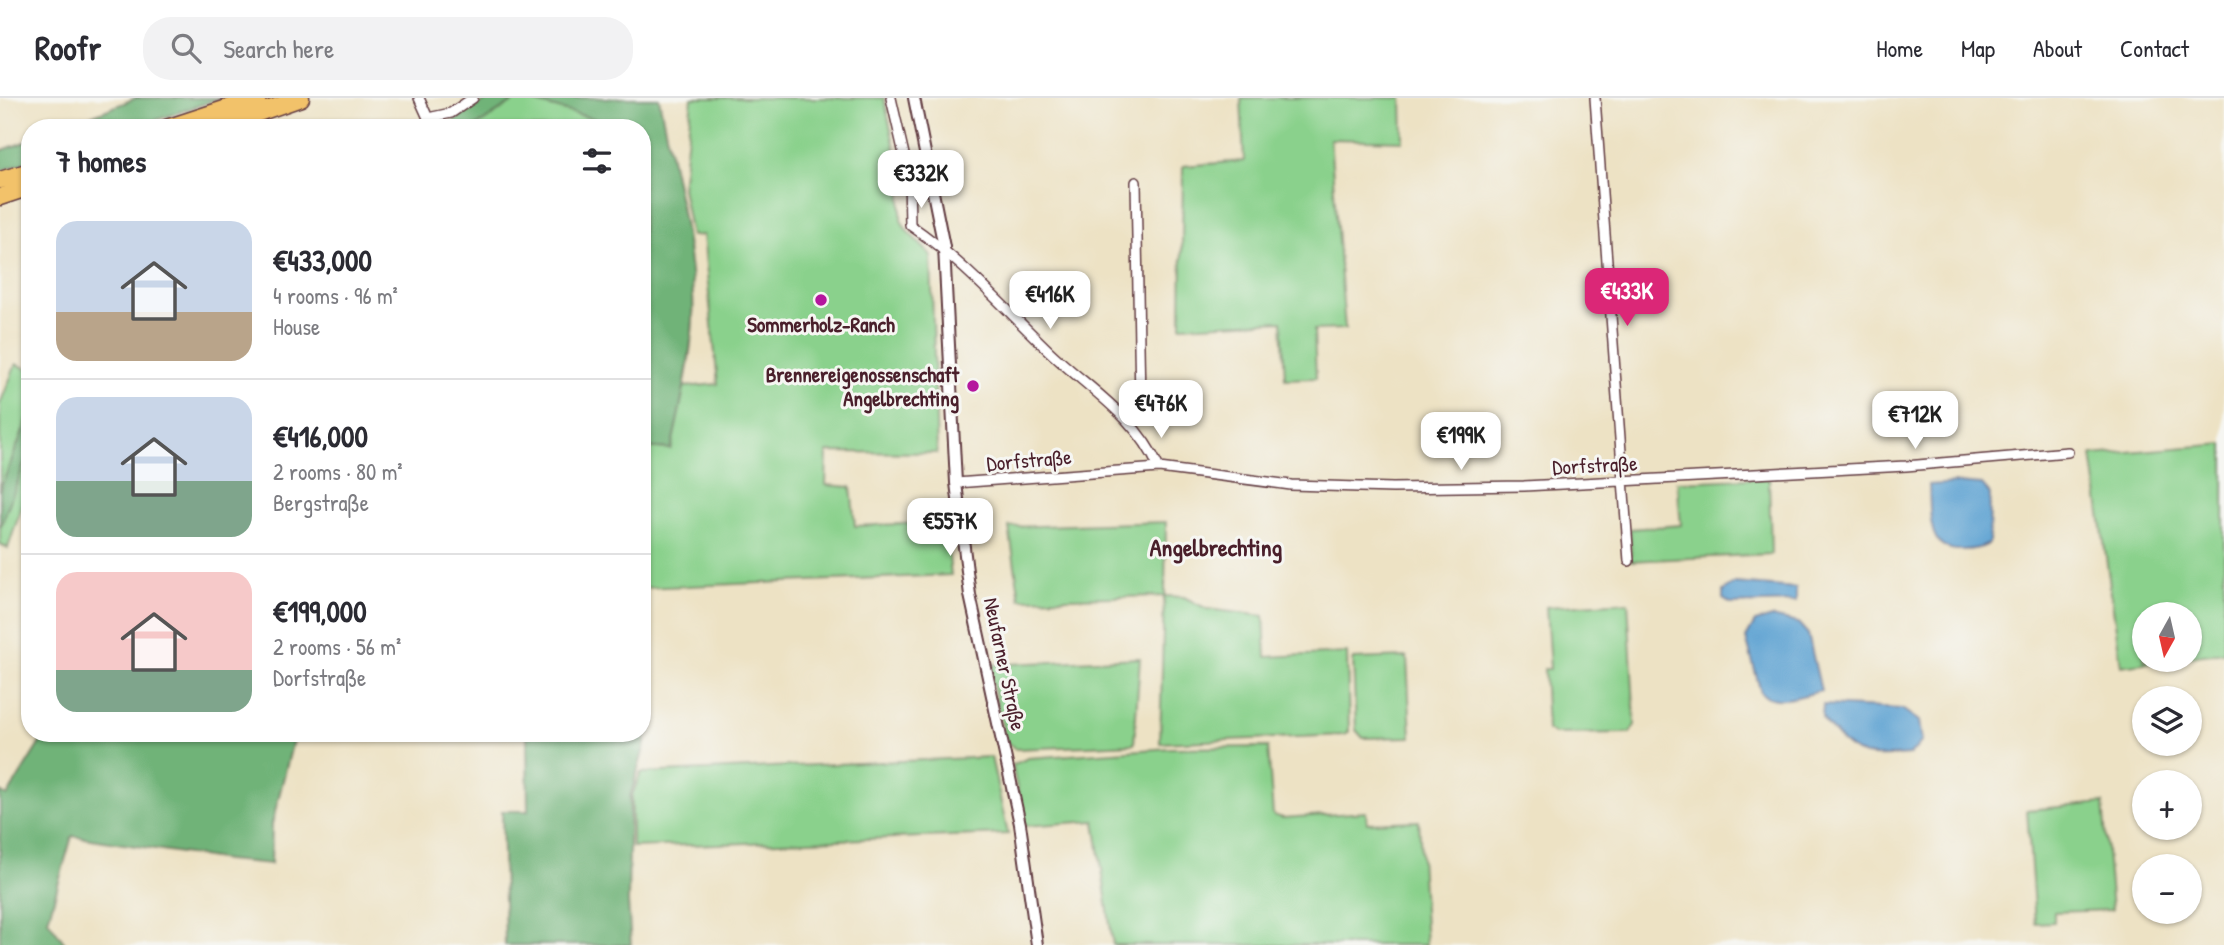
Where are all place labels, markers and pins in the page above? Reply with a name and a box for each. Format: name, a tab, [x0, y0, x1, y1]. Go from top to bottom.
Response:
pin: €332K	[872, 150, 970, 210]
pin: €433K	[1578, 268, 1676, 328]
pin: €416K	[1001, 272, 1099, 331]
marker: Sommerholz-Ranch	[813, 292, 829, 308]
place label: Sommerholz-Ranch	[747, 310, 895, 339]
place label: Brennereigenossenschaft Angelbrechting	[766, 360, 960, 414]
marker: Brennereigenossenschaft Angelbrechting	[965, 378, 981, 394]
pin: €476K	[1112, 380, 1210, 440]
pin: €712K	[1866, 392, 1964, 451]
pin: €199K	[1412, 412, 1510, 472]
pin: €557K	[901, 498, 999, 558]

